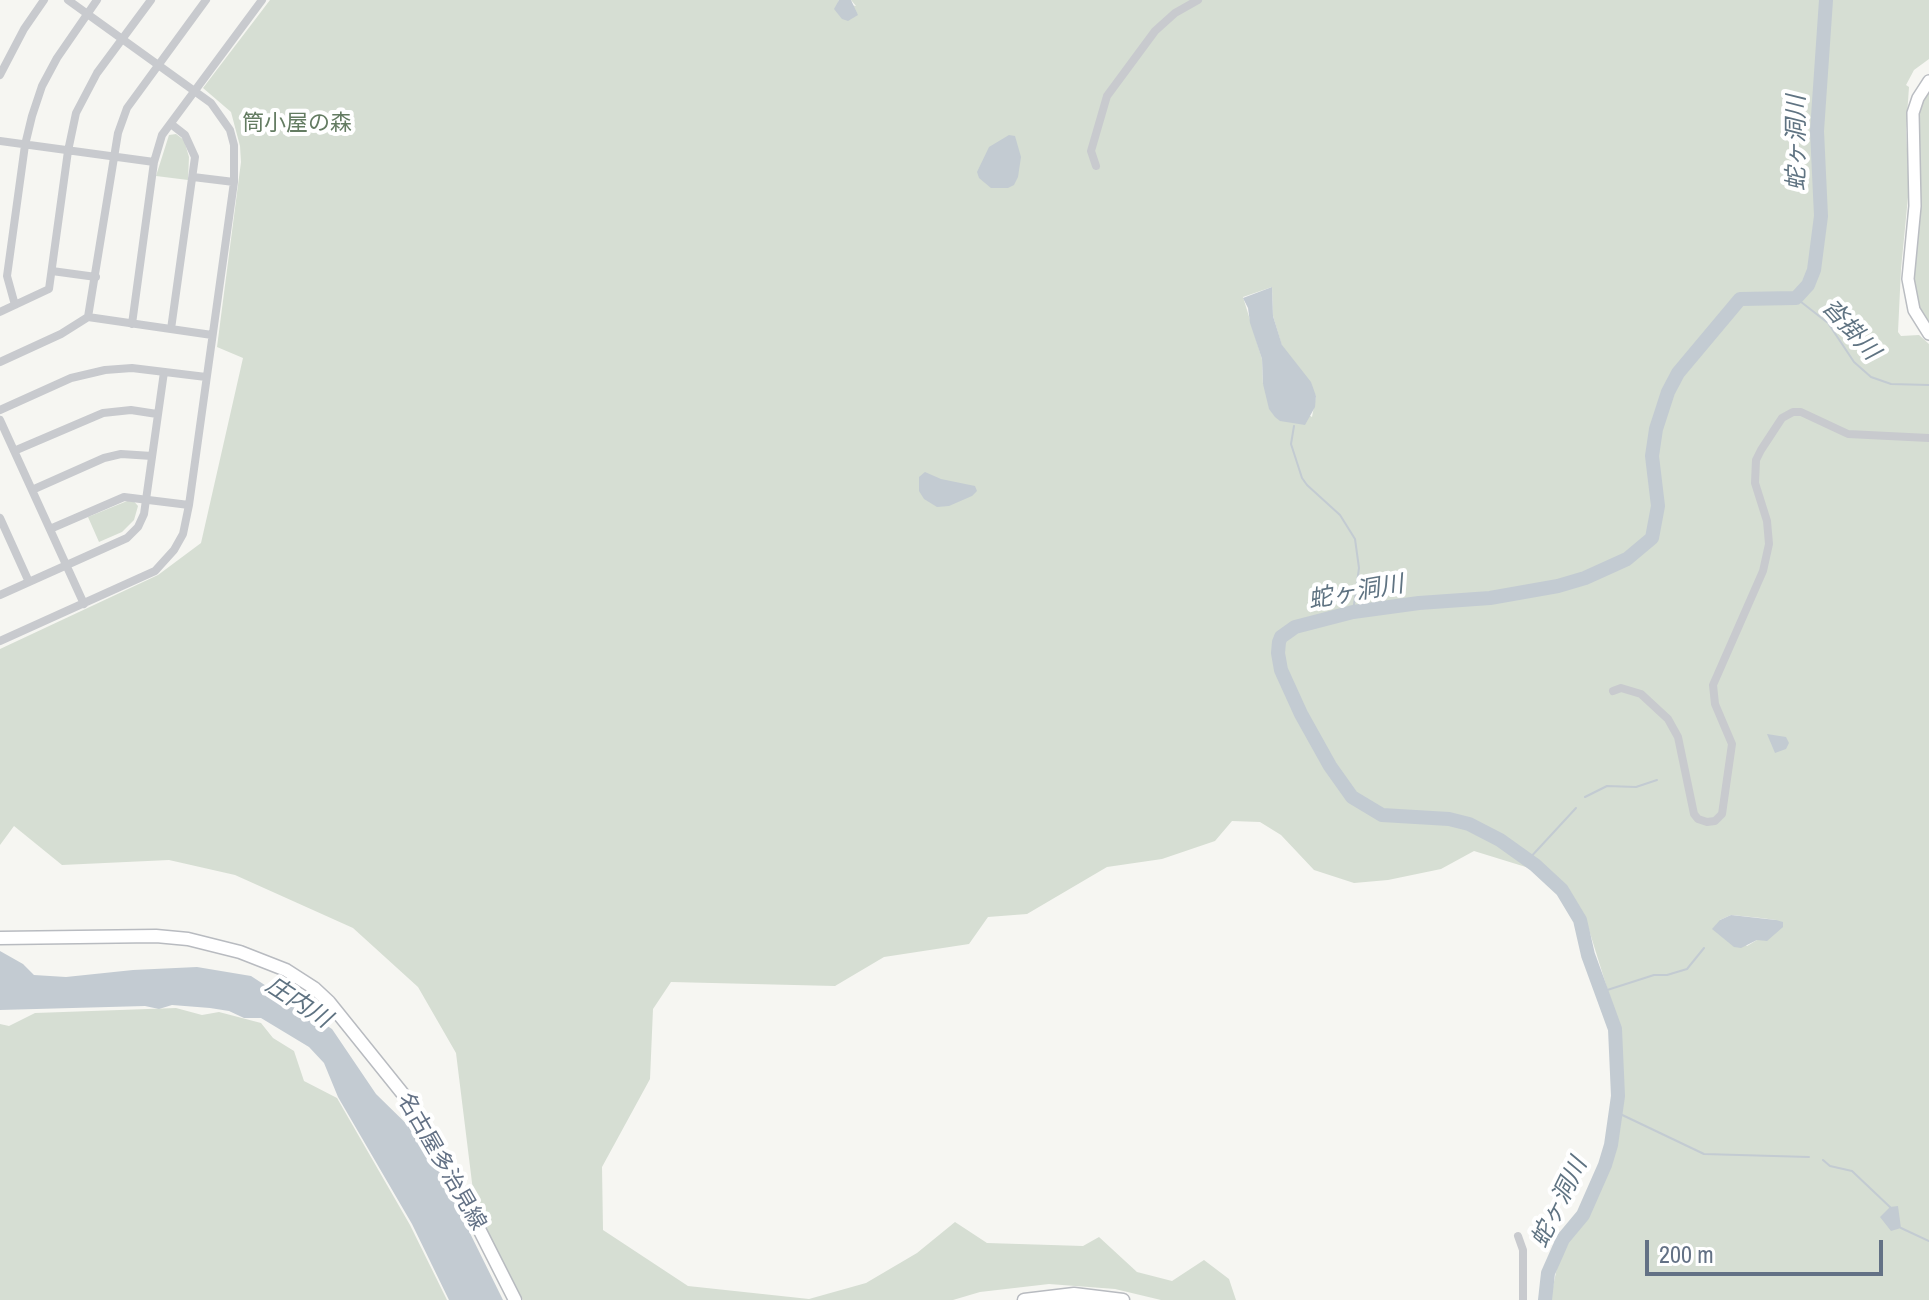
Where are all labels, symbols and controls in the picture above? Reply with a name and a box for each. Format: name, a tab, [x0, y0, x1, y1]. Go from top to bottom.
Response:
water label: 蛇ヶ洞川	[1784, 95, 1812, 191]
park label: 筒小屋の森	[242, 111, 352, 137]
water label: 沓掛川	[1815, 294, 1885, 366]
water label: 蛇ヶ洞川	[1306, 570, 1406, 616]
water label: 庄内川	[260, 971, 336, 1035]
street label: 名古屋多治見線	[391, 1089, 491, 1235]
water label: 蛇ヶ洞川	[1526, 1154, 1594, 1252]
scale bar	[1649, 1224, 1887, 1274]
text: 200 m	[1659, 1238, 1714, 1270]

